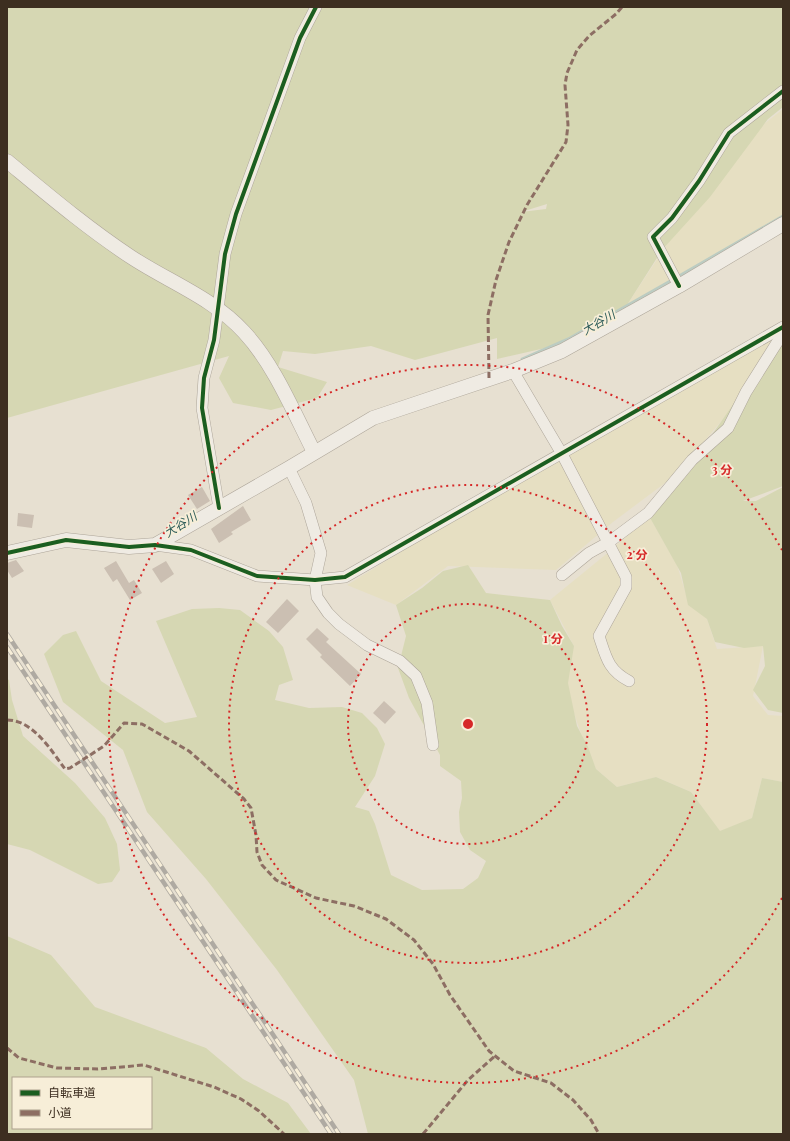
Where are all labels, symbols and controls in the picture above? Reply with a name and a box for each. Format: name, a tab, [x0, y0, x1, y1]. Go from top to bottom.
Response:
water label: 大谷川	[578, 305, 619, 338]
text: 3 分	[712, 461, 732, 477]
water label: 大谷川	[160, 507, 201, 540]
text: 2 分	[627, 546, 647, 562]
text: 1 分	[543, 630, 563, 646]
centre of rings	[461, 717, 475, 731]
legend	[12, 1077, 152, 1129]
text: 自転車道	[48, 1084, 96, 1100]
text: 小道	[48, 1104, 72, 1120]

